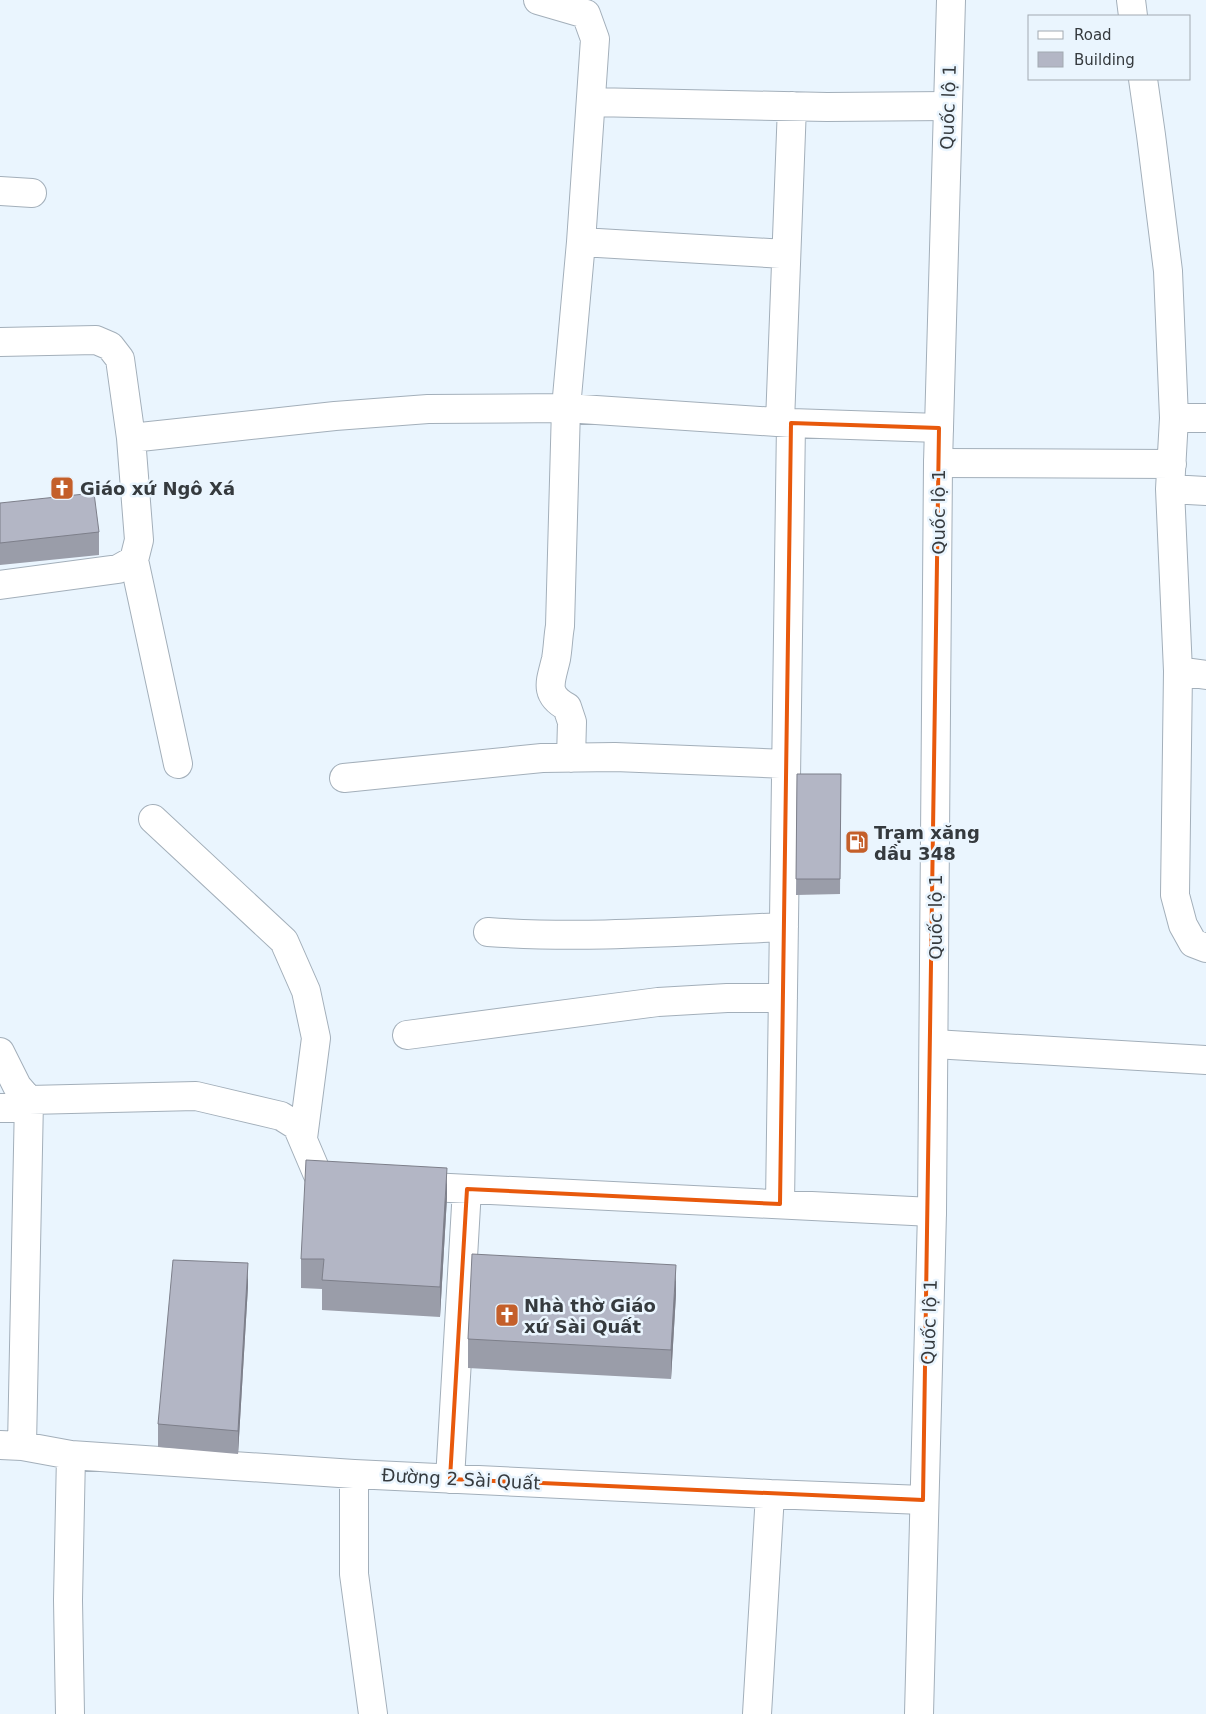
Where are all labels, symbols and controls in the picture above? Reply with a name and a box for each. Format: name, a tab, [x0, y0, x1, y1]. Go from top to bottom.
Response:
legend	[1028, 15, 1191, 80]
text: Road	[1074, 26, 1112, 44]
text: Building	[1074, 51, 1135, 69]
street label: Quốc lộ 1	[936, 64, 960, 150]
street label: Quốc lộ 1	[928, 469, 949, 555]
church icon: Giáo xứ Ngô Xá	[49, 475, 75, 501]
place label: Giáo xứ Ngô Xá	[80, 478, 235, 499]
place label: Trạm xăng dầu 348	[874, 822, 980, 864]
fuel station icon: Trạm xăng dầu 348	[844, 829, 870, 855]
street label: Quốc lộ 1	[925, 874, 946, 960]
street label: Quốc lộ 1	[917, 1279, 941, 1365]
place label: Nhà thờ Giáo xứ Sài Quất	[524, 1295, 656, 1337]
church icon: Nhà thờ Giáo xứ Sài Quất	[494, 1302, 520, 1328]
street label: Đường 2 Sài Quất	[381, 1464, 541, 1494]

